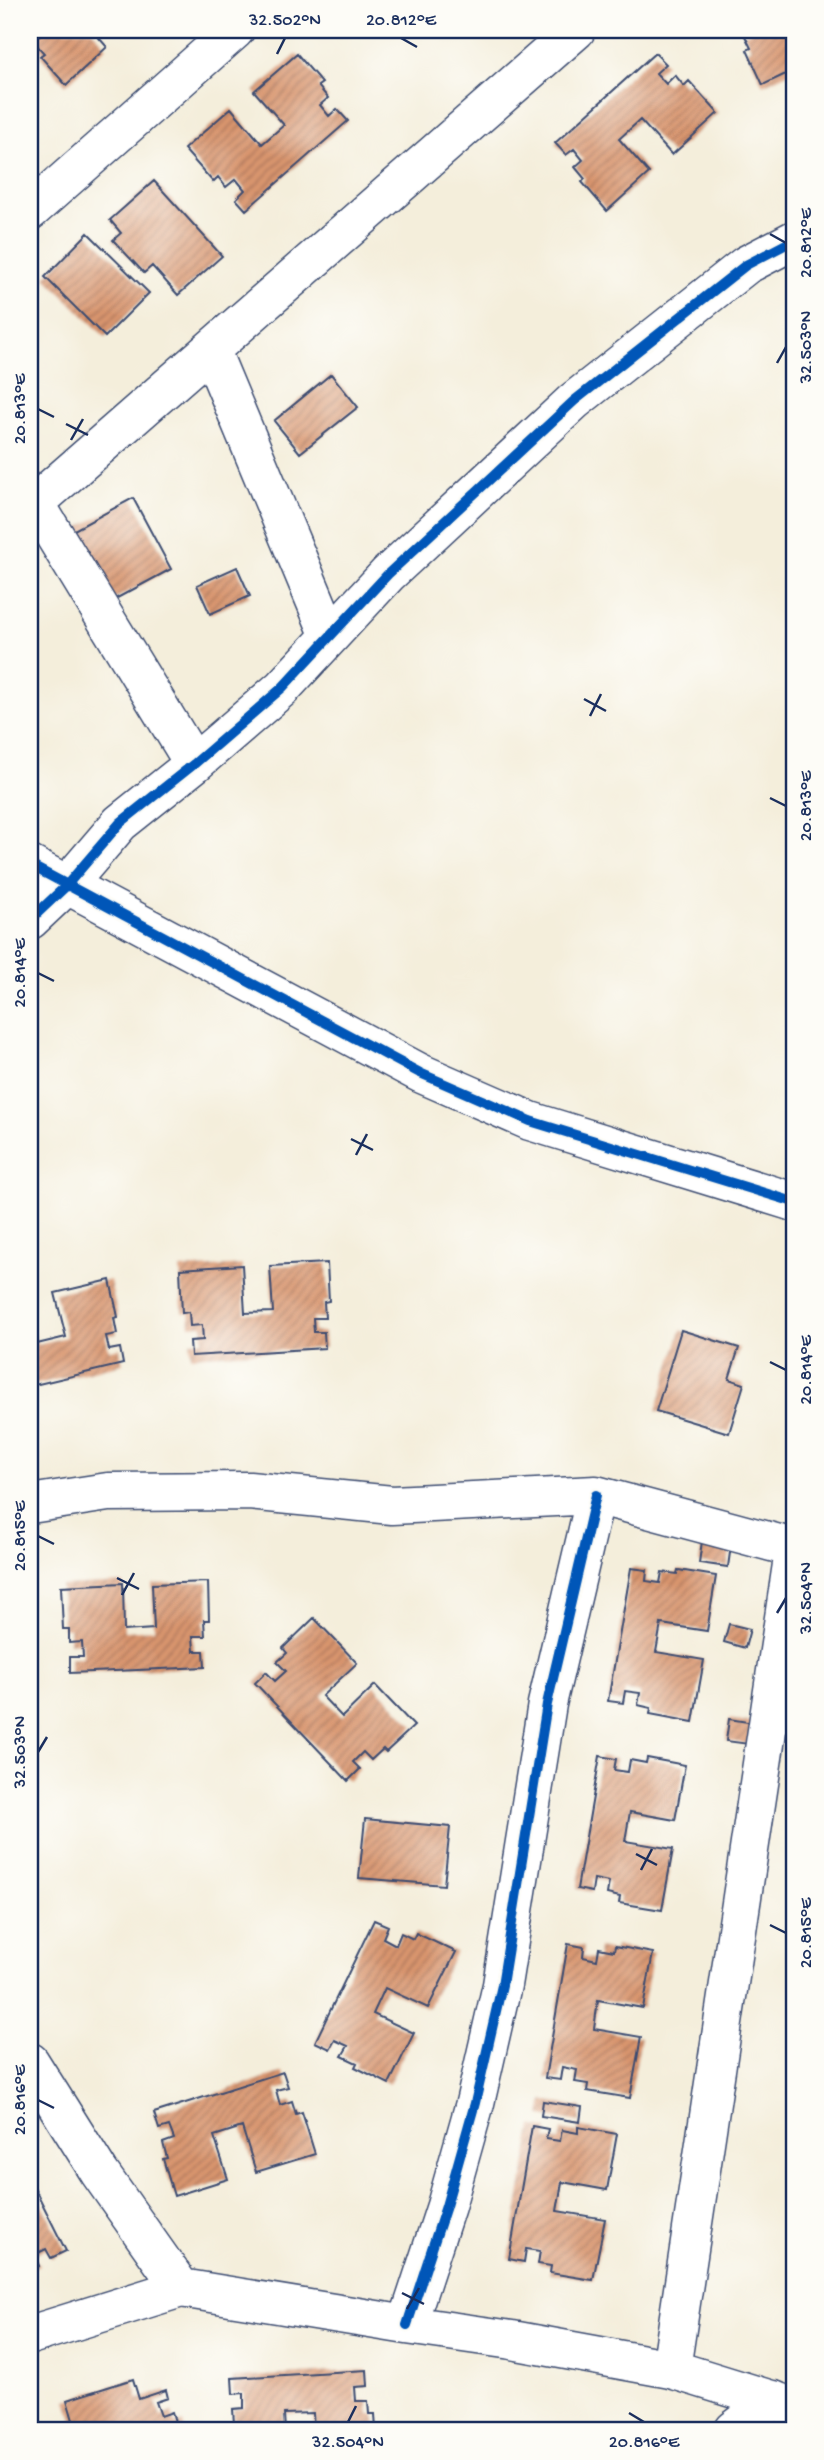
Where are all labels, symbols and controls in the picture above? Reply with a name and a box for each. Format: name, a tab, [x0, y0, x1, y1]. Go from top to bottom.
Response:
text: 32.502°N	[248, 11, 321, 32]
text: 20.812°E	[366, 11, 437, 32]
text: 20.812°E	[797, 207, 818, 278]
text: 32.503°N	[797, 311, 818, 384]
text: 20.813°E	[11, 373, 32, 444]
text: 20.813°E	[797, 770, 818, 841]
text: 20.814°E	[11, 937, 32, 1008]
text: 20.814°E	[797, 1334, 818, 1405]
text: 20.815°E	[11, 1500, 32, 1571]
text: 32.504°N	[797, 1562, 818, 1635]
text: 32.503°N	[11, 1716, 32, 1789]
text: 20.815°E	[797, 1897, 818, 1968]
text: 20.816°E	[11, 2064, 32, 2135]
text: 32.504°N	[311, 2433, 384, 2454]
text: 20.816°E	[609, 2433, 680, 2454]

